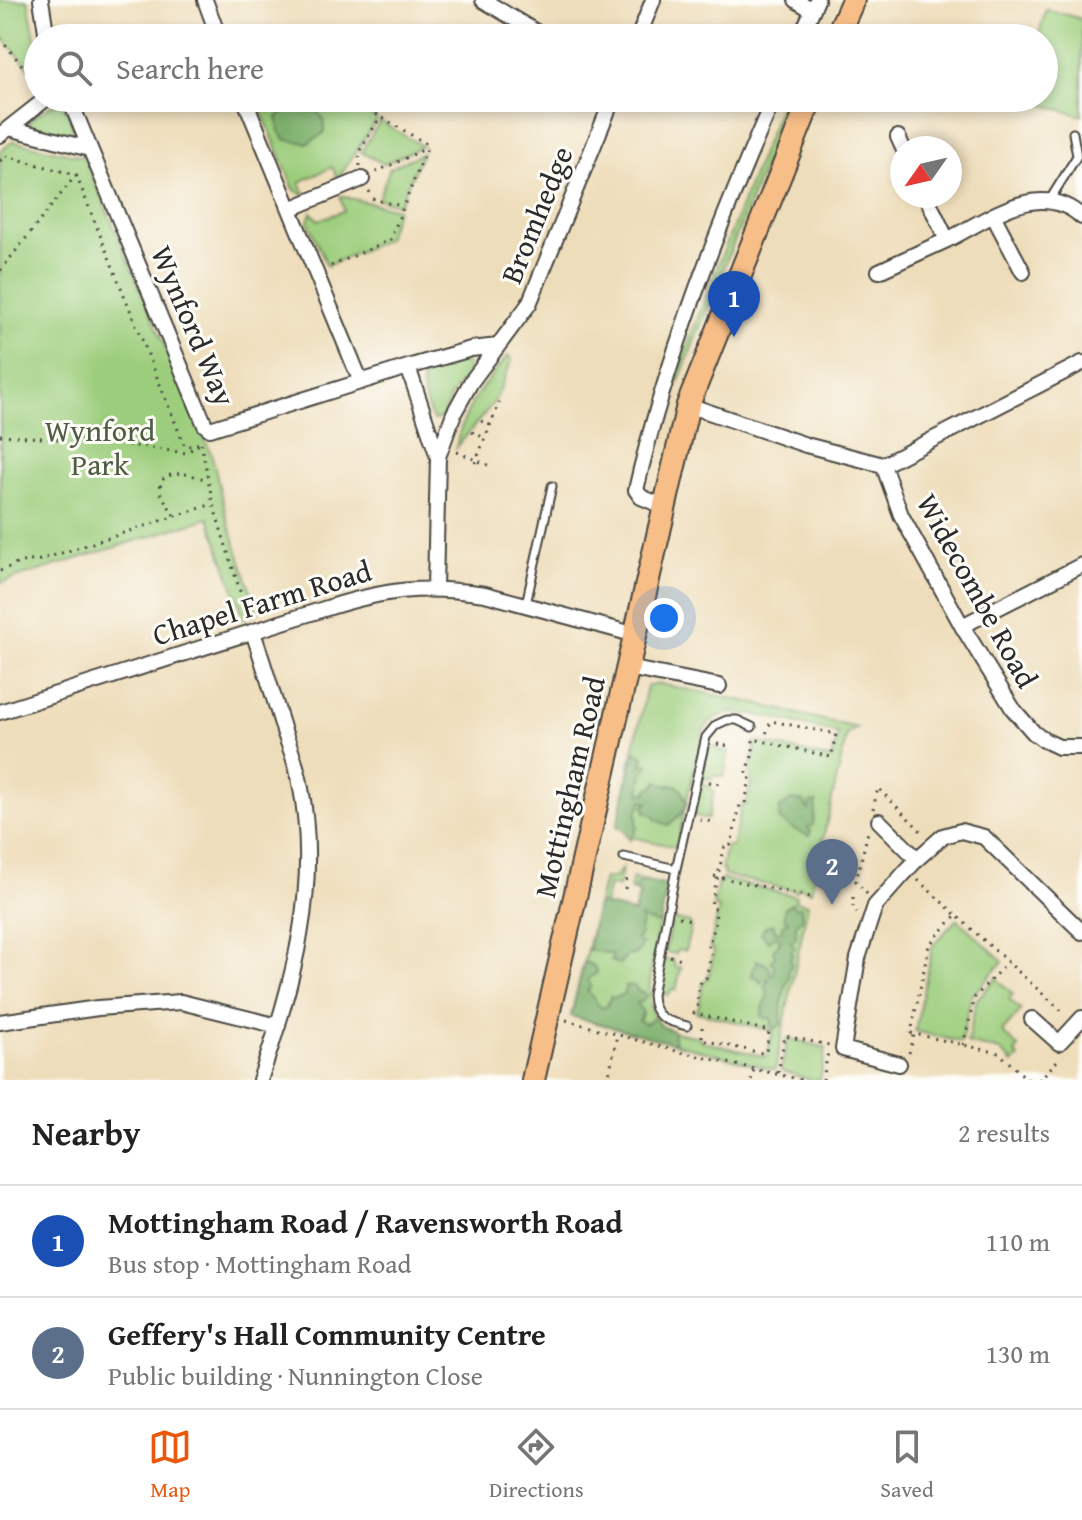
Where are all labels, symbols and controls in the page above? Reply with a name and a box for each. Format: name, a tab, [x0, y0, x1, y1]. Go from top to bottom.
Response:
search box	[24, 24, 1058, 112]
icon: search	[52, 46, 96, 90]
text: Search here	[116, 46, 264, 90]
north arrow	[890, 136, 962, 208]
street label: Bromhedge	[489, 139, 584, 290]
street label: Wynford Way	[140, 239, 247, 413]
pin: 1	[708, 271, 760, 337]
park label: Wynford Park	[45, 408, 155, 486]
street label: Widecombe Road	[906, 485, 1050, 696]
street label: Chapel Farm Road	[147, 548, 376, 656]
your location	[644, 598, 684, 638]
street label: Mottingham Road	[522, 672, 616, 902]
pin: 2	[806, 839, 858, 905]
text: Nearby	[32, 1108, 141, 1157]
text: 2 results	[958, 1113, 1050, 1152]
text: Mottingham Road / Ravensworth Road	[108, 1200, 623, 1244]
text: 1	[51, 1222, 65, 1261]
text: 110 m	[985, 1222, 1050, 1261]
text: Bus stop · Mottingham Road	[108, 1244, 411, 1283]
text: Geffery's Hall Community Centre	[108, 1312, 546, 1356]
text: 2	[51, 1334, 65, 1373]
text: 130 m	[985, 1334, 1050, 1373]
text: Public building · Nunnington Close	[108, 1356, 483, 1395]
tab: Map	[148, 1425, 192, 1505]
tab: Directions	[489, 1425, 584, 1505]
tab: Saved	[880, 1425, 934, 1505]

